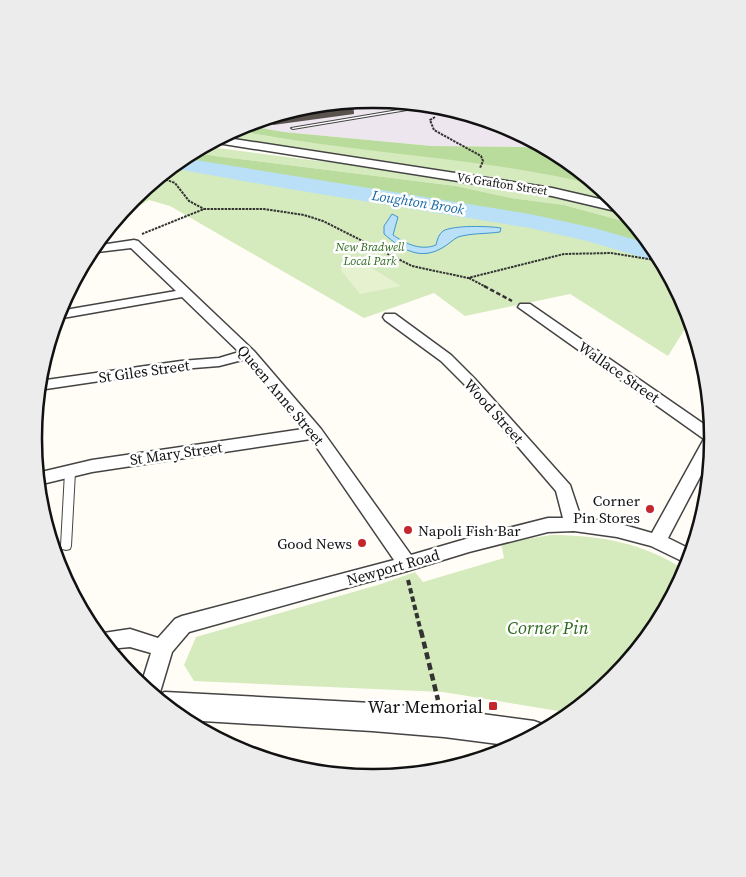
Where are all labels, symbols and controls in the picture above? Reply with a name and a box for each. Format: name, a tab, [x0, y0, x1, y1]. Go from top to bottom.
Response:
street label: V6 Grafton Street	[456, 169, 549, 199]
water label: Loughton Brook	[369, 185, 466, 219]
park label: New Bradwell Local Park	[335, 239, 405, 269]
street label: Wallace Street	[574, 336, 664, 408]
street label: Queen Anne Street	[233, 340, 329, 450]
street label: St Giles Street	[97, 354, 191, 388]
street label: Wood Street	[459, 374, 529, 448]
street label: St Mary Street	[128, 436, 224, 470]
place label: Corner Pin Stores	[573, 490, 641, 528]
marker: Corner Pin Stores	[644, 503, 656, 515]
place label: Napoli Fish Bar	[418, 520, 521, 541]
marker: Napoli Fish Bar	[402, 524, 414, 536]
place label: Good News	[277, 533, 352, 554]
marker: Good News	[356, 537, 368, 549]
street label: Newport Road	[344, 544, 442, 590]
park label: Corner Pin	[507, 615, 589, 640]
place label: War Memorial	[367, 694, 483, 719]
marker: War Memorial	[487, 700, 499, 712]

